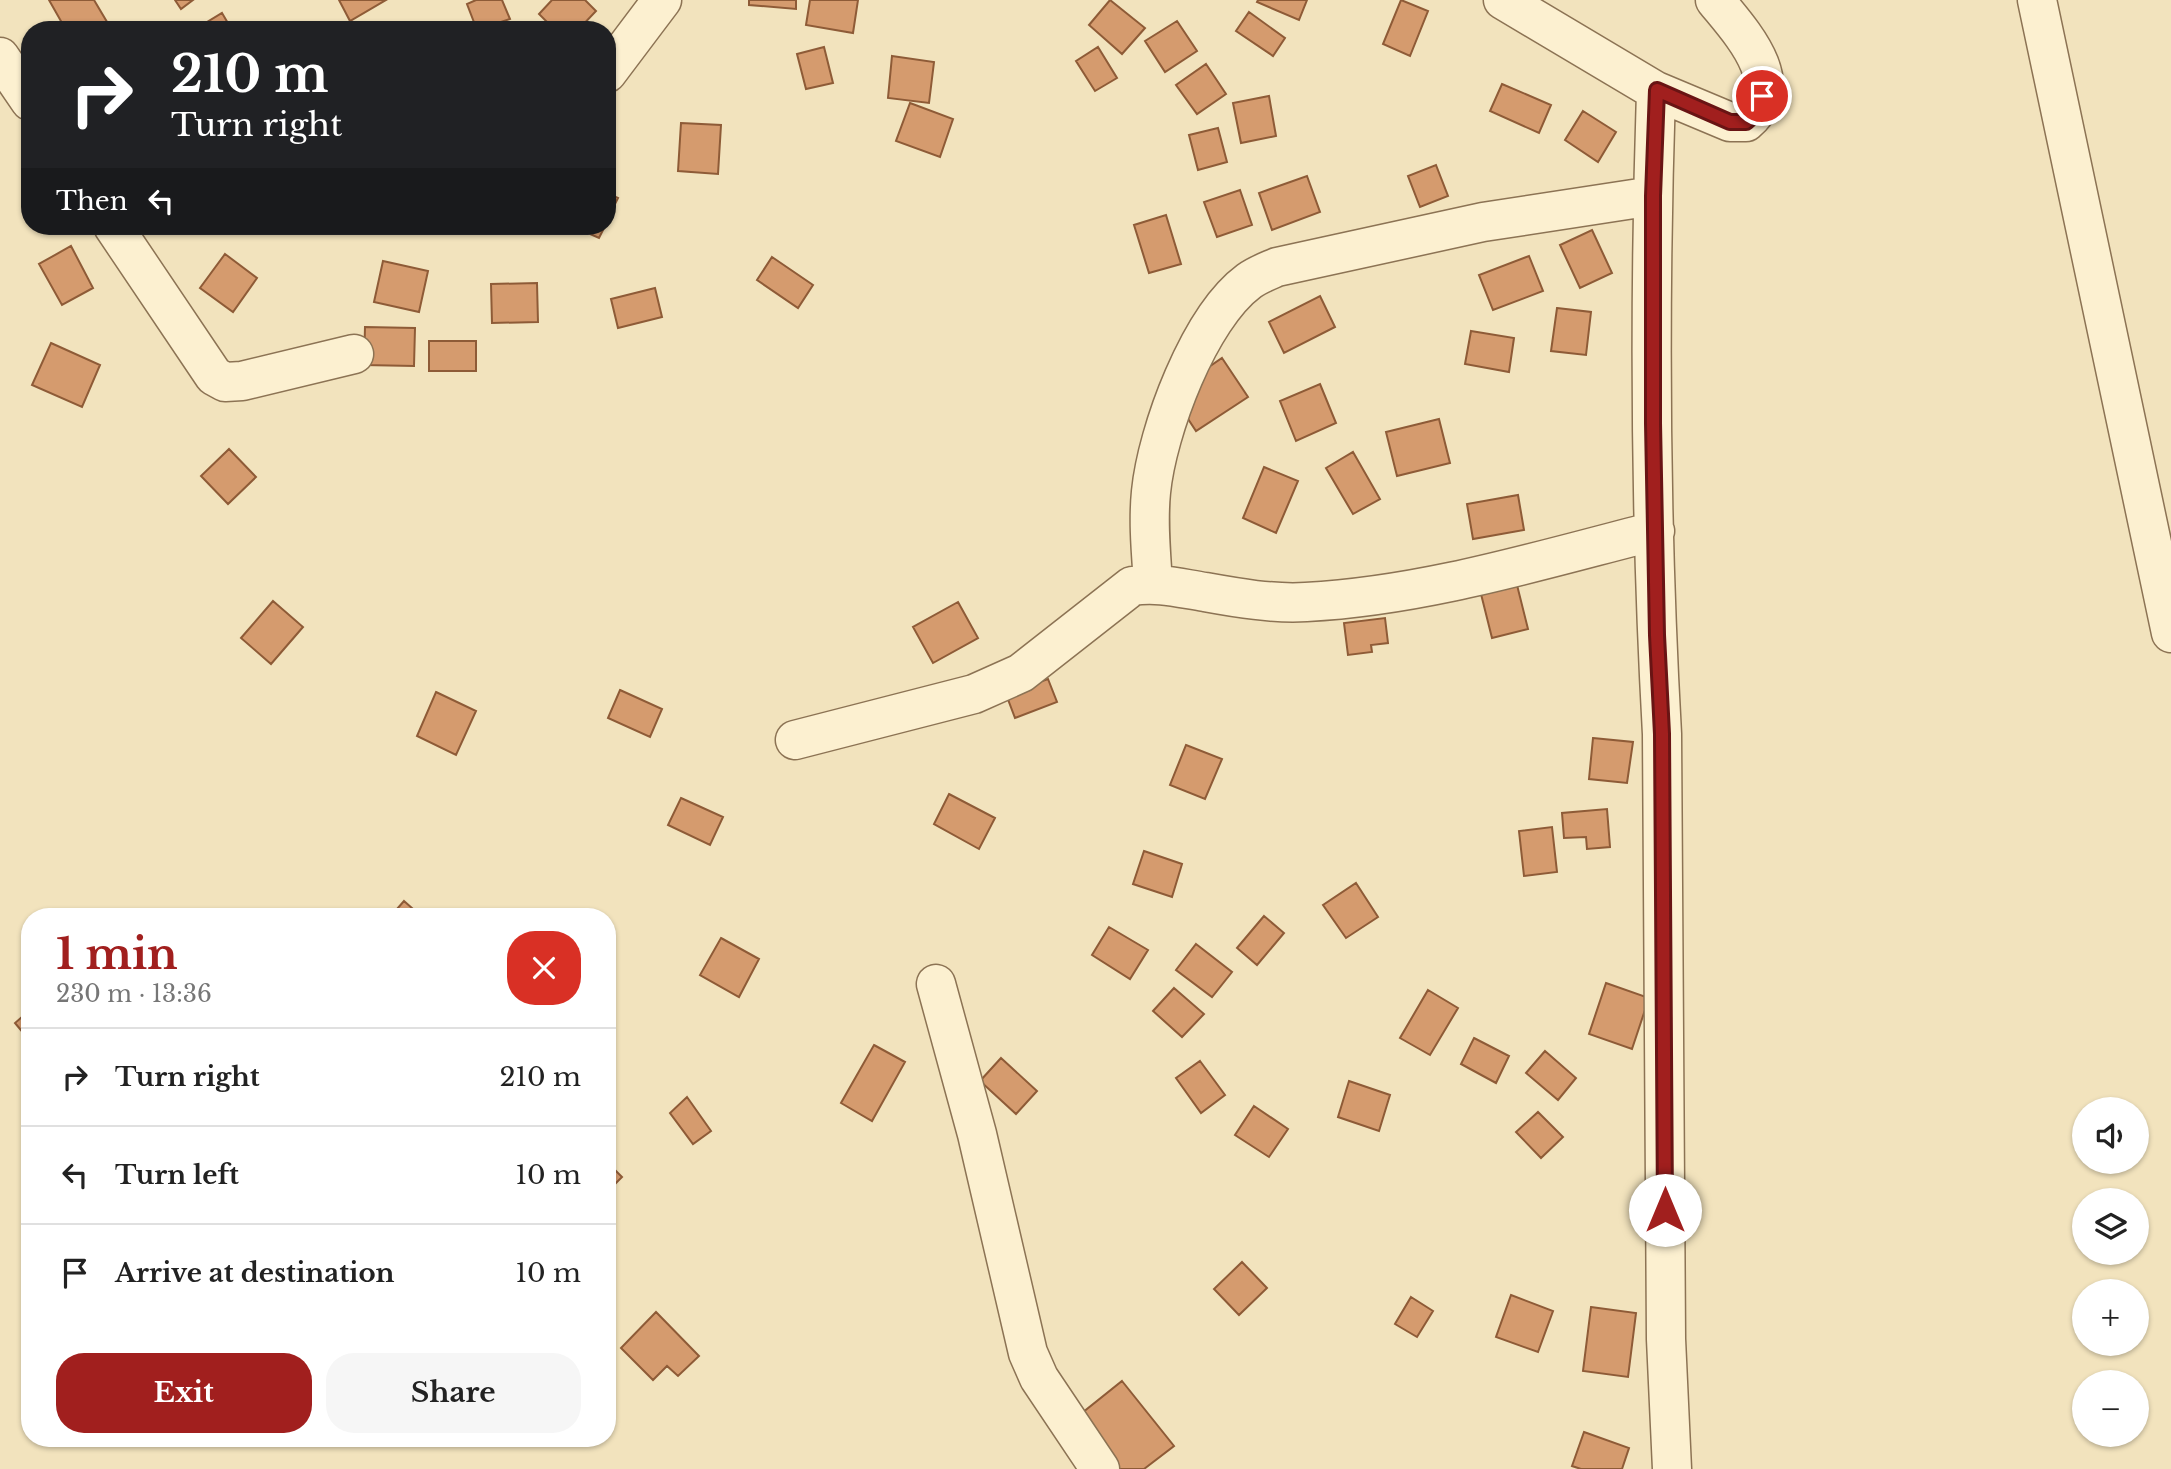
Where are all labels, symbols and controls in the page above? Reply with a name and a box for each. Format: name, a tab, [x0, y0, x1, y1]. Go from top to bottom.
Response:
text: 210 m	[171, 44, 329, 105]
icon: right	[56, 49, 147, 140]
pin	[1732, 66, 1792, 126]
icon: arrive	[1743, 77, 1781, 115]
text: Turn right	[171, 105, 342, 145]
icon: left	[142, 182, 180, 220]
text: Then	[56, 185, 128, 217]
text: 1 min	[56, 928, 178, 980]
button: close	[507, 931, 581, 1005]
text: 230 m · 13:36	[56, 980, 212, 1008]
icon: right	[56, 1058, 94, 1096]
text: Turn right	[115, 1061, 260, 1093]
text: 210 m	[499, 1061, 581, 1093]
map controls	[2072, 1097, 2149, 1447]
button: sound	[2072, 1097, 2149, 1174]
icon: left	[56, 1156, 94, 1194]
text: Turn left	[115, 1159, 239, 1191]
text: 10 m	[515, 1159, 581, 1191]
position arrow	[1628, 1173, 1702, 1247]
button: layers	[2072, 1188, 2149, 1265]
icon: arrive	[56, 1254, 94, 1292]
text: Arrive at destination	[115, 1257, 395, 1289]
text: 10 m	[515, 1257, 581, 1289]
button: +	[2072, 1279, 2149, 1356]
button: Exit	[56, 1353, 312, 1433]
button: Share	[326, 1353, 581, 1433]
button: −	[2072, 1370, 2149, 1447]

